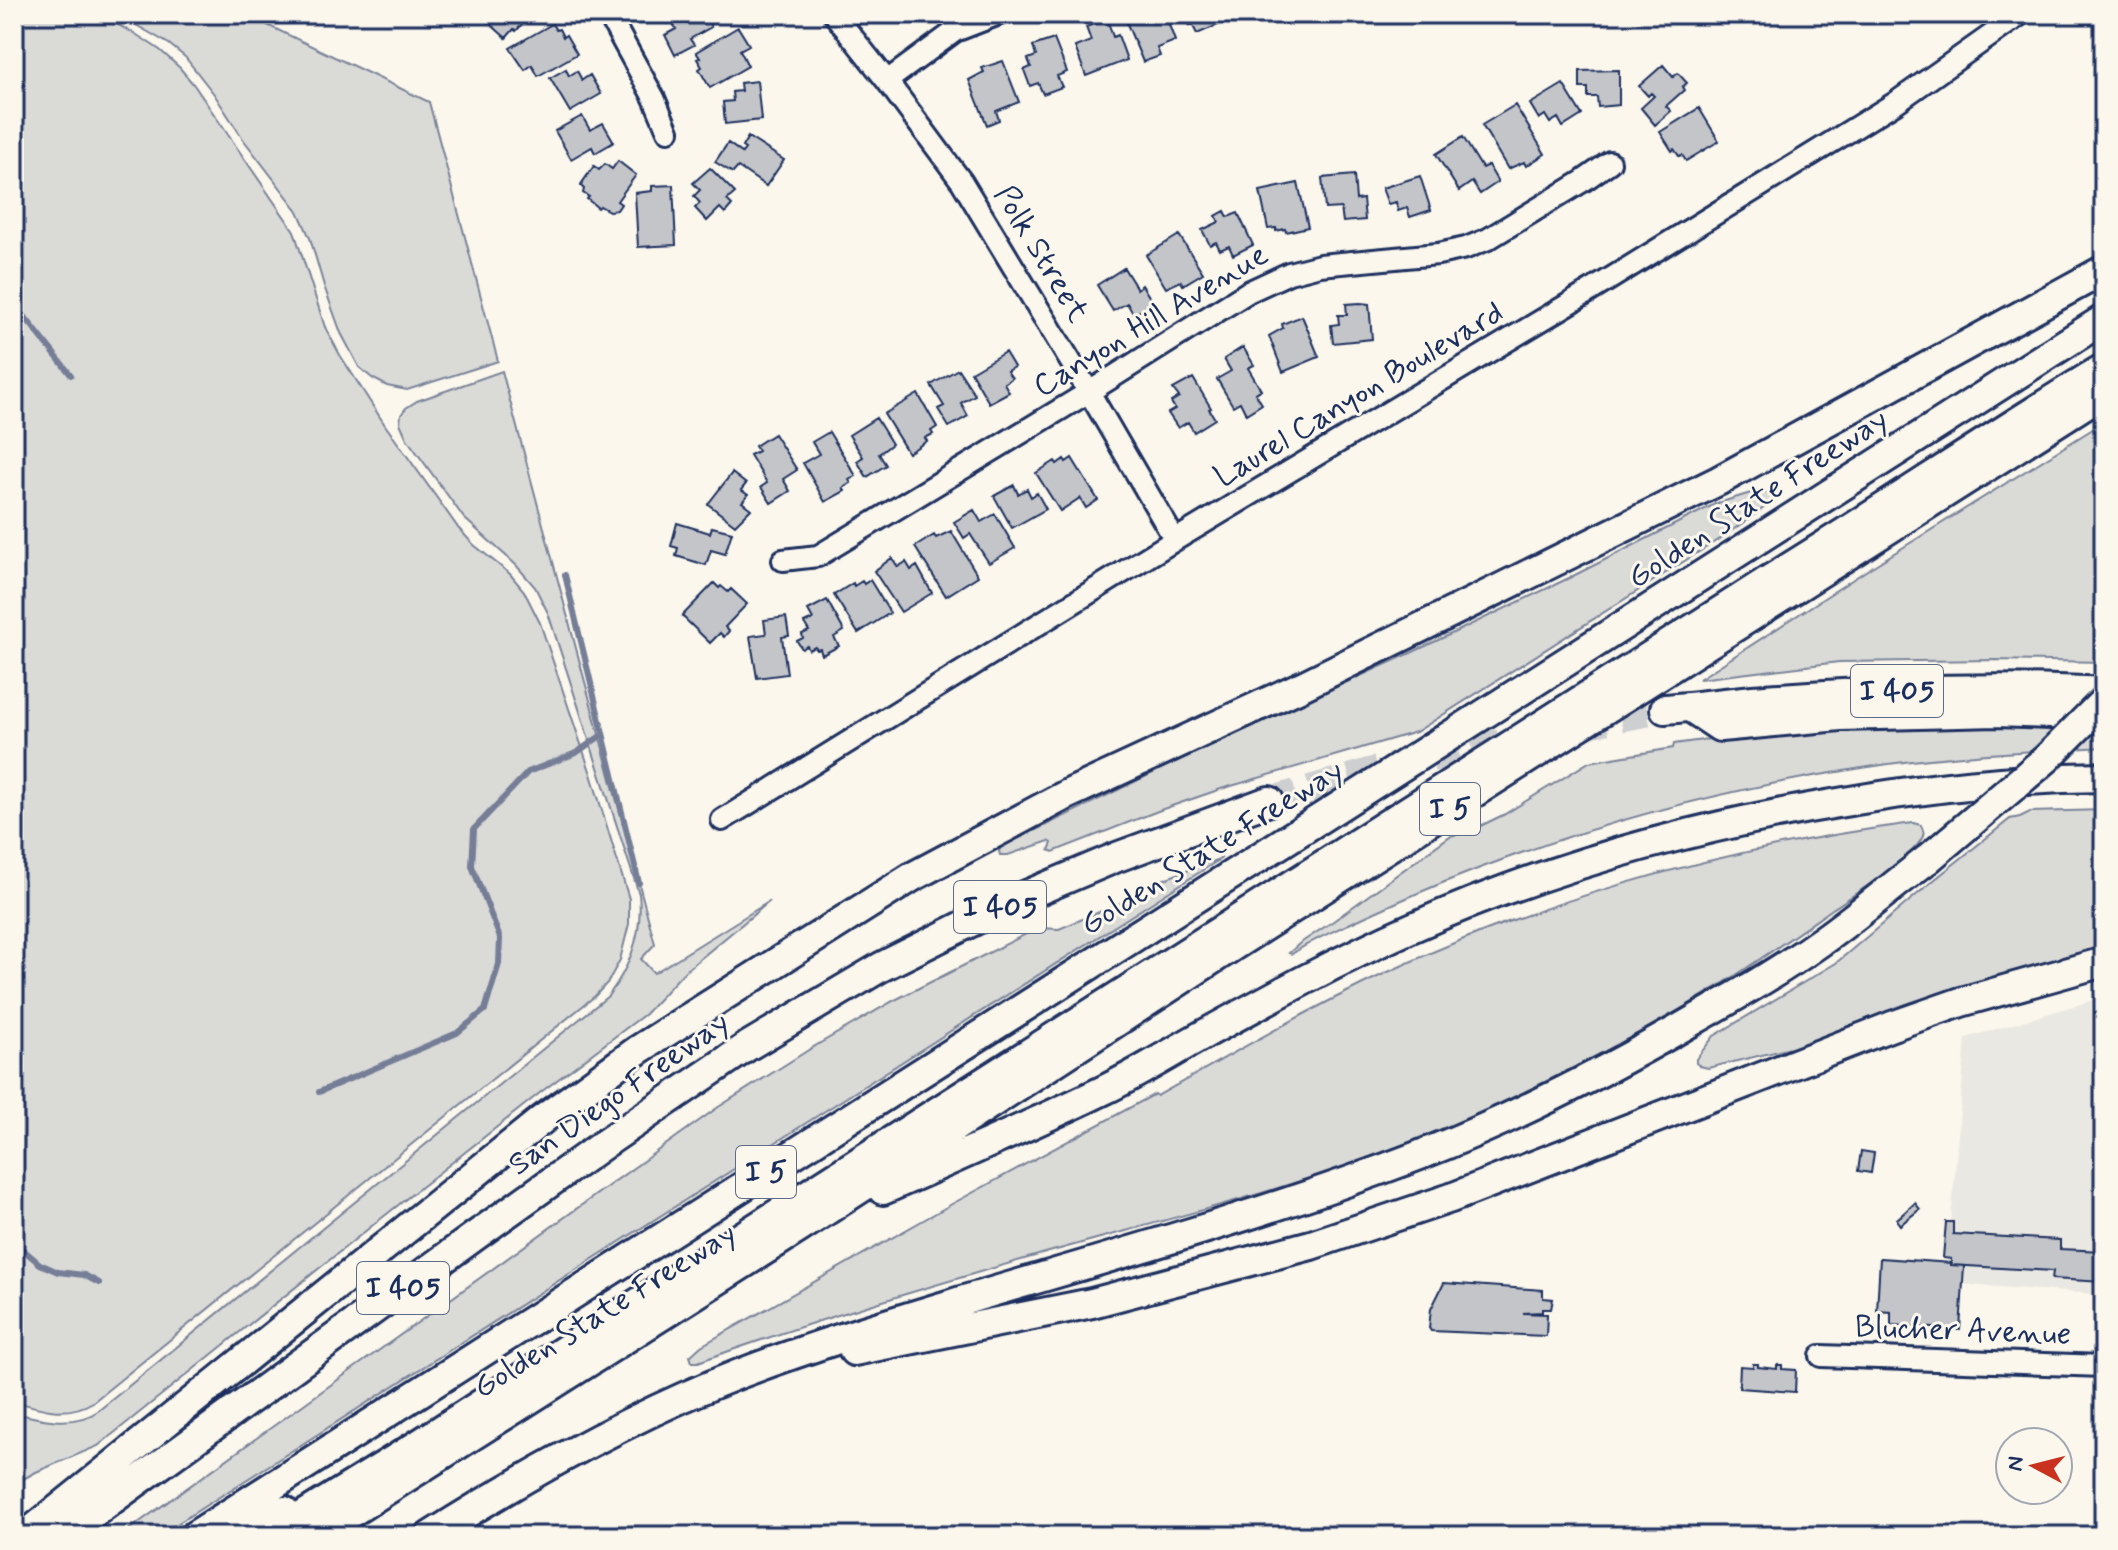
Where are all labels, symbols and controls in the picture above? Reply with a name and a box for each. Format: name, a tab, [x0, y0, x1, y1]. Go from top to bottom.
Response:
street label: Polk Street	[984, 178, 1098, 330]
street label: Canyon Hill Avenue	[1026, 234, 1276, 408]
street label: Laurel Canyon Boulevard	[1206, 292, 1512, 498]
street label: Golden State Freeway	[1620, 399, 1896, 599]
road number: I 405	[1851, 665, 1943, 717]
street label: Golden State Freeway	[1073, 750, 1351, 946]
road number: I 5	[1420, 783, 1480, 835]
road number: I 405	[954, 881, 1046, 933]
street label: San Diego Freeway	[500, 1002, 738, 1186]
road number: I 5	[736, 1146, 796, 1198]
street label: Golden State Freeway	[466, 1213, 744, 1409]
road number: I 405	[357, 1262, 449, 1314]
street label: Blucher Avenue	[1854, 1306, 2072, 1356]
north arrow	[1994, 1426, 2074, 1506]
text: N	[2001, 1455, 2031, 1473]

